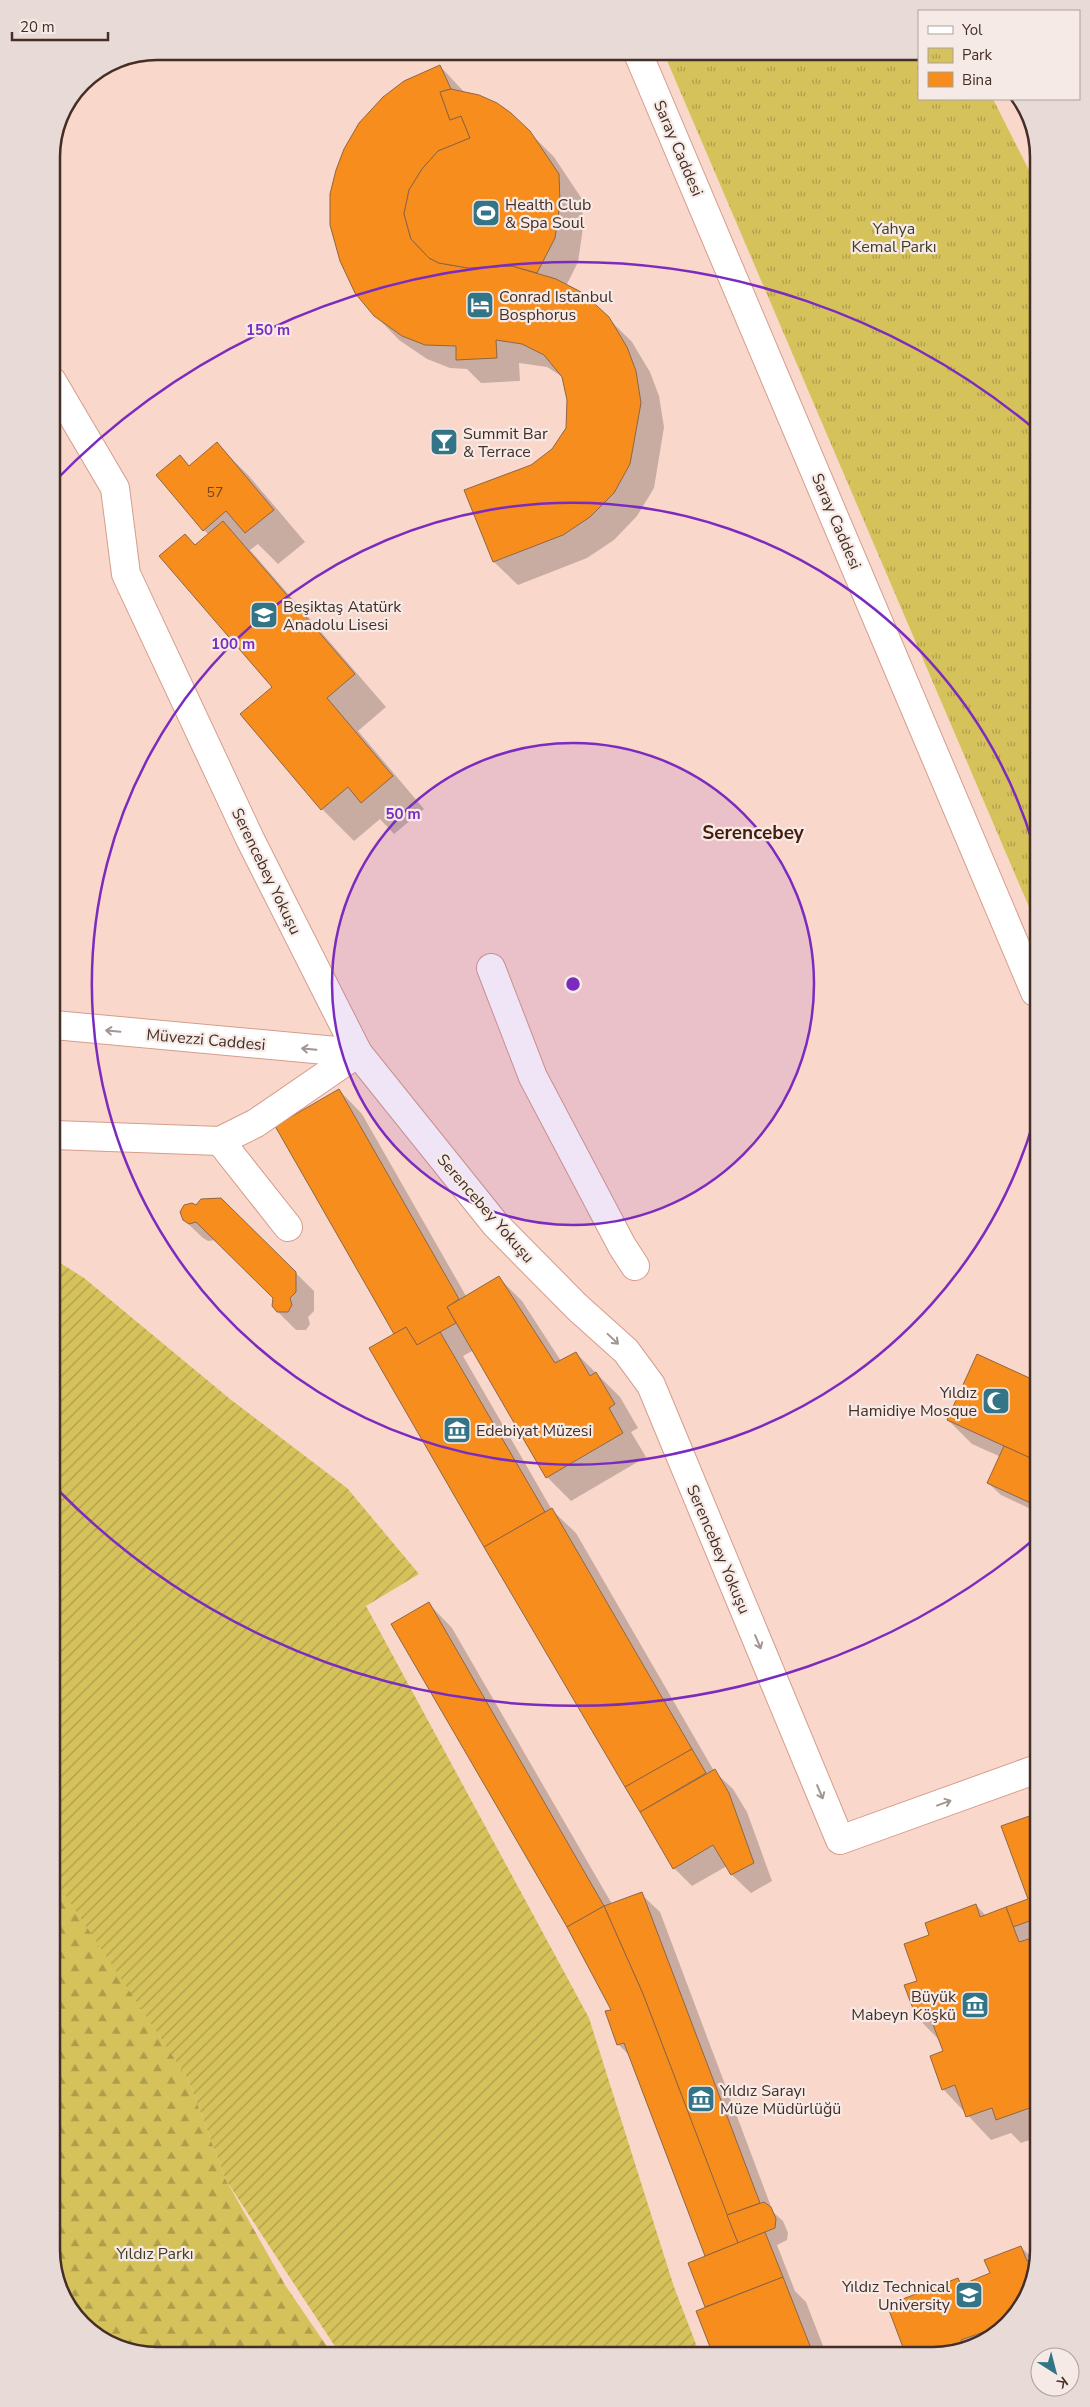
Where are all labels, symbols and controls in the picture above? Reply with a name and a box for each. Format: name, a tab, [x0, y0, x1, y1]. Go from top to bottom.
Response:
scale bar	[12, 10, 109, 42]
legend	[918, 10, 1080, 100]
text: 20 m	[20, 17, 55, 37]
text: Yol	[961, 20, 983, 40]
text: Park	[962, 45, 992, 65]
text: Bina	[962, 70, 992, 90]
street label: Saray Caddesi	[648, 97, 708, 200]
place label: Health Club & Spa Soul	[505, 194, 591, 234]
sports icon: Health Club & Spa Soul	[471, 198, 501, 228]
park label: Yahya Kemal Parkı	[851, 218, 937, 258]
place label: Conrad Istanbul Bosphorus	[499, 286, 613, 326]
hotel icon: Conrad Istanbul Bosphorus	[465, 290, 495, 320]
text: 150 m	[246, 320, 290, 340]
place label: Summit Bar & Terrace	[463, 423, 548, 463]
bar icon: Summit Bar & Terrace	[429, 427, 459, 457]
street label: Saray Caddesi	[806, 470, 866, 573]
house number: 57	[207, 483, 223, 502]
place label: Beşiktaş Atatürk Anadolu Lisesi	[283, 596, 402, 636]
school or university icon: Beşiktaş Atatürk Anadolu Lisesi	[249, 600, 279, 630]
text: 100 m	[211, 634, 255, 654]
street label: Serencebey Yokuşu	[226, 804, 306, 938]
text: 50 m	[385, 804, 421, 824]
district label: Serencebey	[702, 820, 805, 846]
centre of rings	[564, 975, 582, 993]
street label: Müvezzi Caddesi	[145, 1024, 266, 1056]
one-way arrow	[105, 1026, 121, 1035]
one-way arrow	[302, 1044, 318, 1054]
street label: Serencebey Yokuşu	[432, 1149, 539, 1268]
one-way arrow	[607, 1333, 620, 1345]
place label: Yıldız Hamidiye Mosque	[848, 1382, 977, 1422]
mosque icon: Yıldız Hamidiye Mosque	[981, 1386, 1011, 1416]
museum icon: Edebiyat Müzesi	[442, 1415, 472, 1445]
place label: Edebiyat Müzesi	[476, 1420, 592, 1442]
street label: Serencebey Yokuşu	[681, 1481, 755, 1617]
one-way arrow	[753, 1634, 763, 1649]
one-way arrow	[816, 1784, 825, 1799]
one-way arrow	[935, 1798, 951, 1807]
place label: Büyük Mabeyn Köşkü	[851, 1986, 957, 2026]
museum icon: Büyük Mabeyn Köşkü	[960, 1990, 990, 2020]
place label: Yıldız Sarayı Müze Müdürlüğü	[719, 2080, 841, 2120]
museum icon: Yıldız Sarayı Müze Müdürlüğü	[686, 2084, 716, 2114]
park label: Yıldız Parkı	[116, 2243, 193, 2265]
place label: Yıldız Technical University	[841, 2276, 951, 2316]
school or university icon: Yıldız Technical University	[954, 2280, 984, 2310]
north arrow	[1030, 2347, 1080, 2397]
text: K	[1052, 2372, 1072, 2393]

